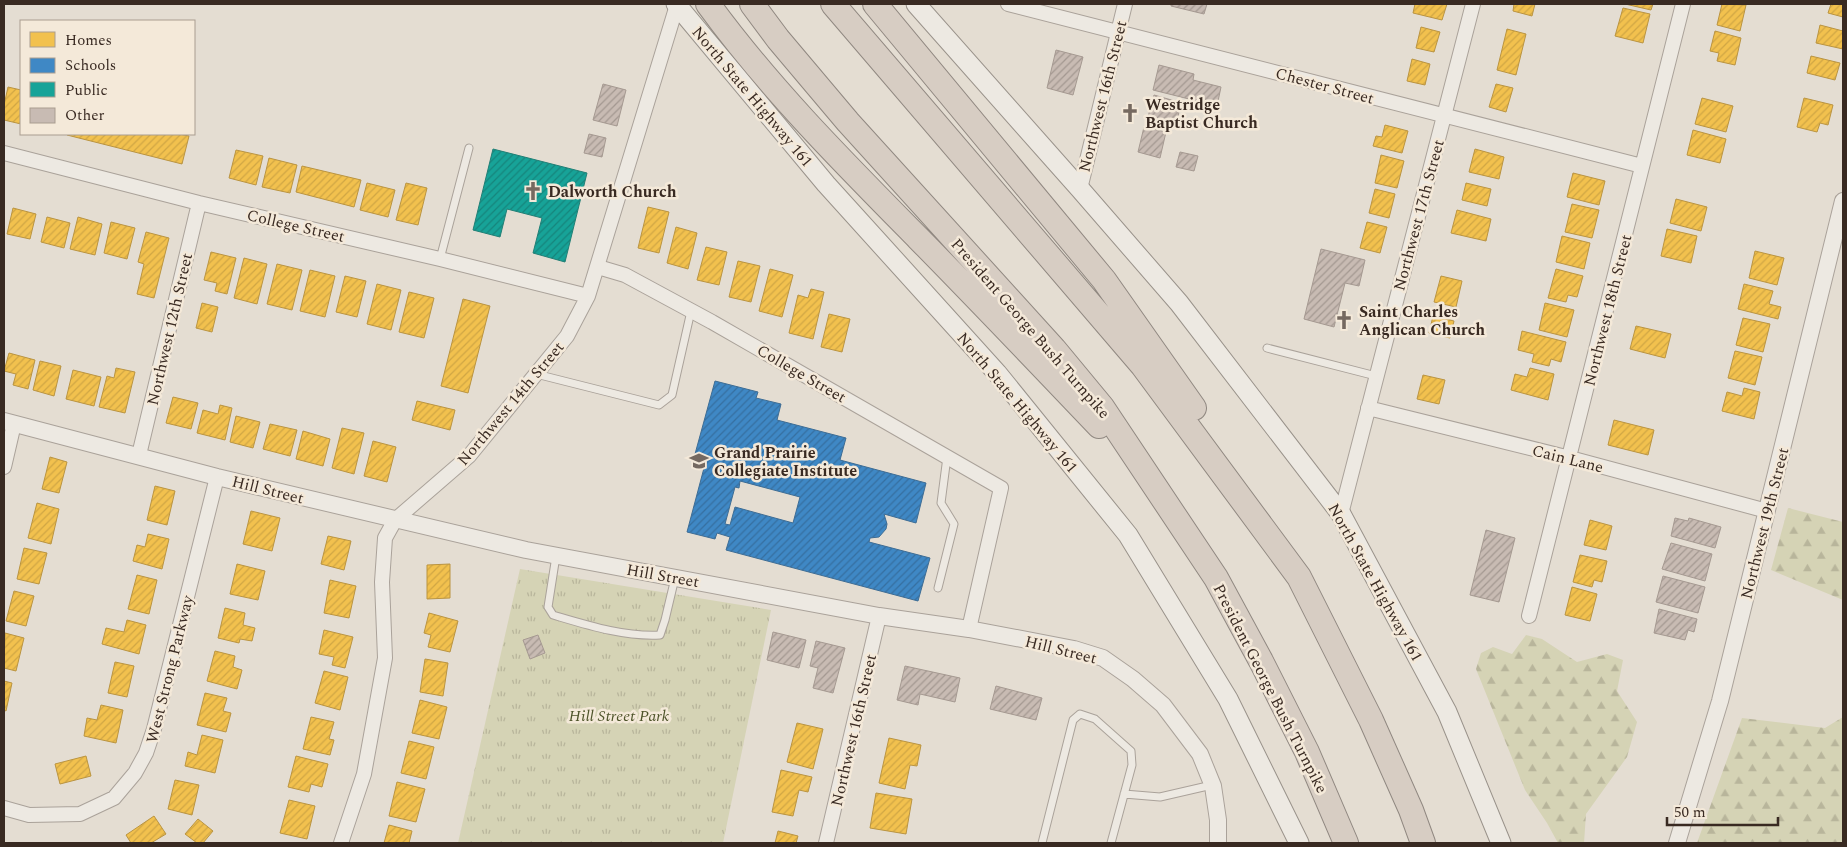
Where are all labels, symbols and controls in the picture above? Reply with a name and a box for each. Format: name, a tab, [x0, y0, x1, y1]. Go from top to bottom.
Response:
street label: Northwest 16th Street	[1072, 17, 1134, 175]
legend	[20, 20, 195, 135]
street label: North State Highway 161	[686, 21, 818, 172]
text: Homes	[65, 29, 112, 52]
text: Schools	[65, 54, 116, 77]
street label: Chester Street	[1273, 61, 1377, 111]
text: Public	[65, 79, 108, 102]
place label: Westridge Baptist Church	[1145, 93, 1258, 135]
church icon: Westridge Baptist Church	[1119, 102, 1141, 124]
text: Other	[65, 104, 104, 127]
street label: Northwest 17th Street	[1387, 137, 1451, 294]
church icon: Dalworth Church	[522, 180, 544, 202]
place label: Dalworth Church	[548, 180, 677, 204]
street label: College Street	[244, 203, 347, 249]
street label: Northwest 18th Street	[1577, 231, 1639, 389]
street label: President George Bush Turnpike	[945, 233, 1116, 424]
street label: Northwest 12th Street	[141, 250, 199, 408]
place label: Saint Charles Anglican Church	[1359, 300, 1485, 342]
church icon: Saint Charles Anglican Church	[1333, 309, 1355, 331]
street label: North State Highway 161	[951, 327, 1083, 478]
street label: Northwest 14th Street	[452, 336, 570, 471]
street label: College Street	[752, 339, 851, 409]
street label: Cain Lane	[1530, 439, 1606, 479]
place label: Grand Prairie Collegiate Institute	[714, 441, 857, 483]
street label: Northwest 19th Street	[1734, 444, 1796, 602]
school or university icon: Grand Prairie Collegiate Institute	[688, 450, 710, 472]
street label: Hill Street	[229, 469, 307, 511]
street label: North State Highway 161	[1322, 499, 1429, 666]
street label: Hill Street	[625, 558, 701, 594]
street label: President George Bush Turnpike	[1207, 579, 1334, 797]
street label: West Strong Parkway	[140, 592, 200, 746]
street label: Hill Street	[1022, 629, 1100, 671]
street label: Northwest 16th Street	[825, 651, 883, 809]
park label: Hill Street Park	[569, 704, 670, 728]
scale bar	[1667, 794, 1778, 826]
text: 50 m	[1674, 801, 1706, 824]

